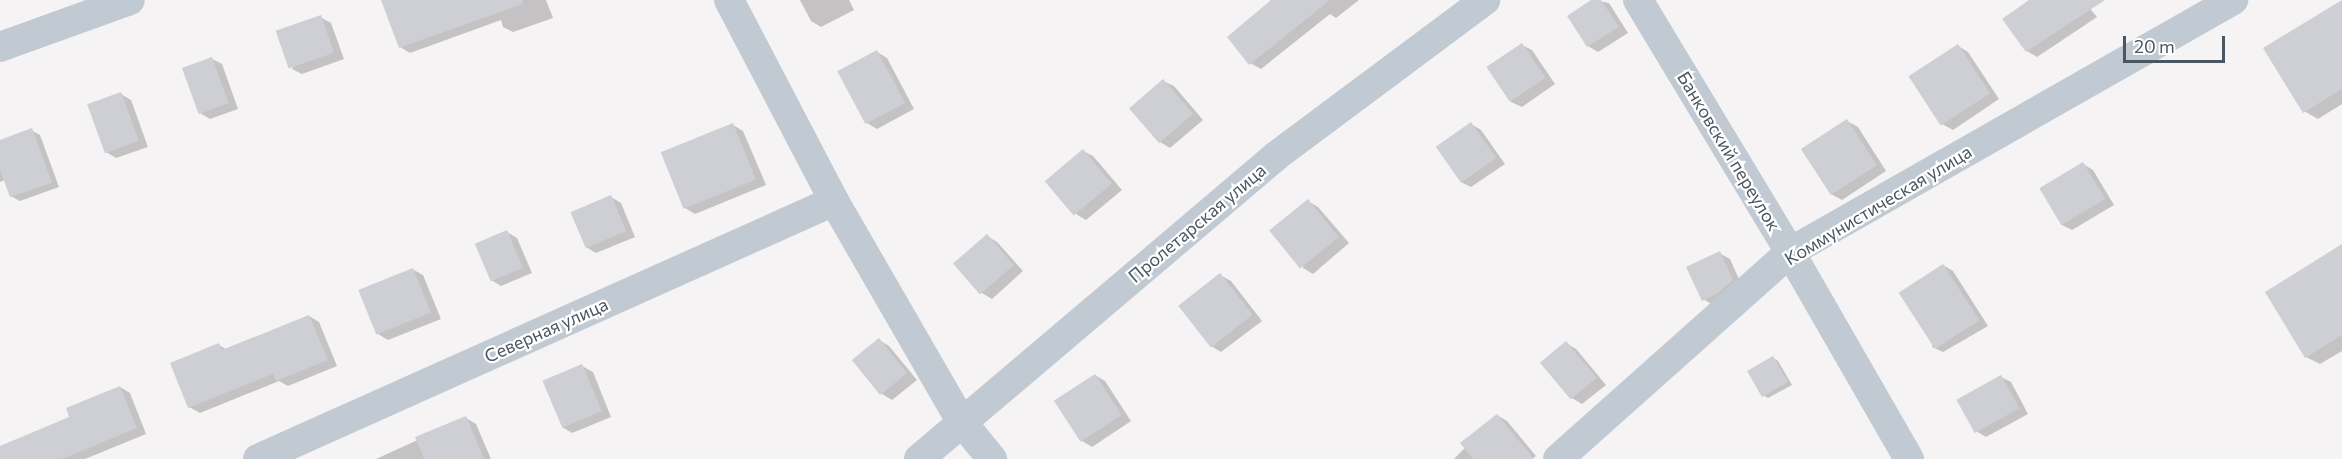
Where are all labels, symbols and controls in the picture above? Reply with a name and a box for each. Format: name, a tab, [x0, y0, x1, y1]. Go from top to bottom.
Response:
scale bar	[2126, 24, 2228, 62]
text: 20 m	[2134, 35, 2175, 57]
street label: Банковский переулок	[1673, 67, 1785, 235]
street label: Коммунистическая улица	[1781, 141, 1975, 269]
street label: Пролетарская улица	[1124, 159, 1270, 287]
street label: Северная улица	[481, 293, 611, 367]

